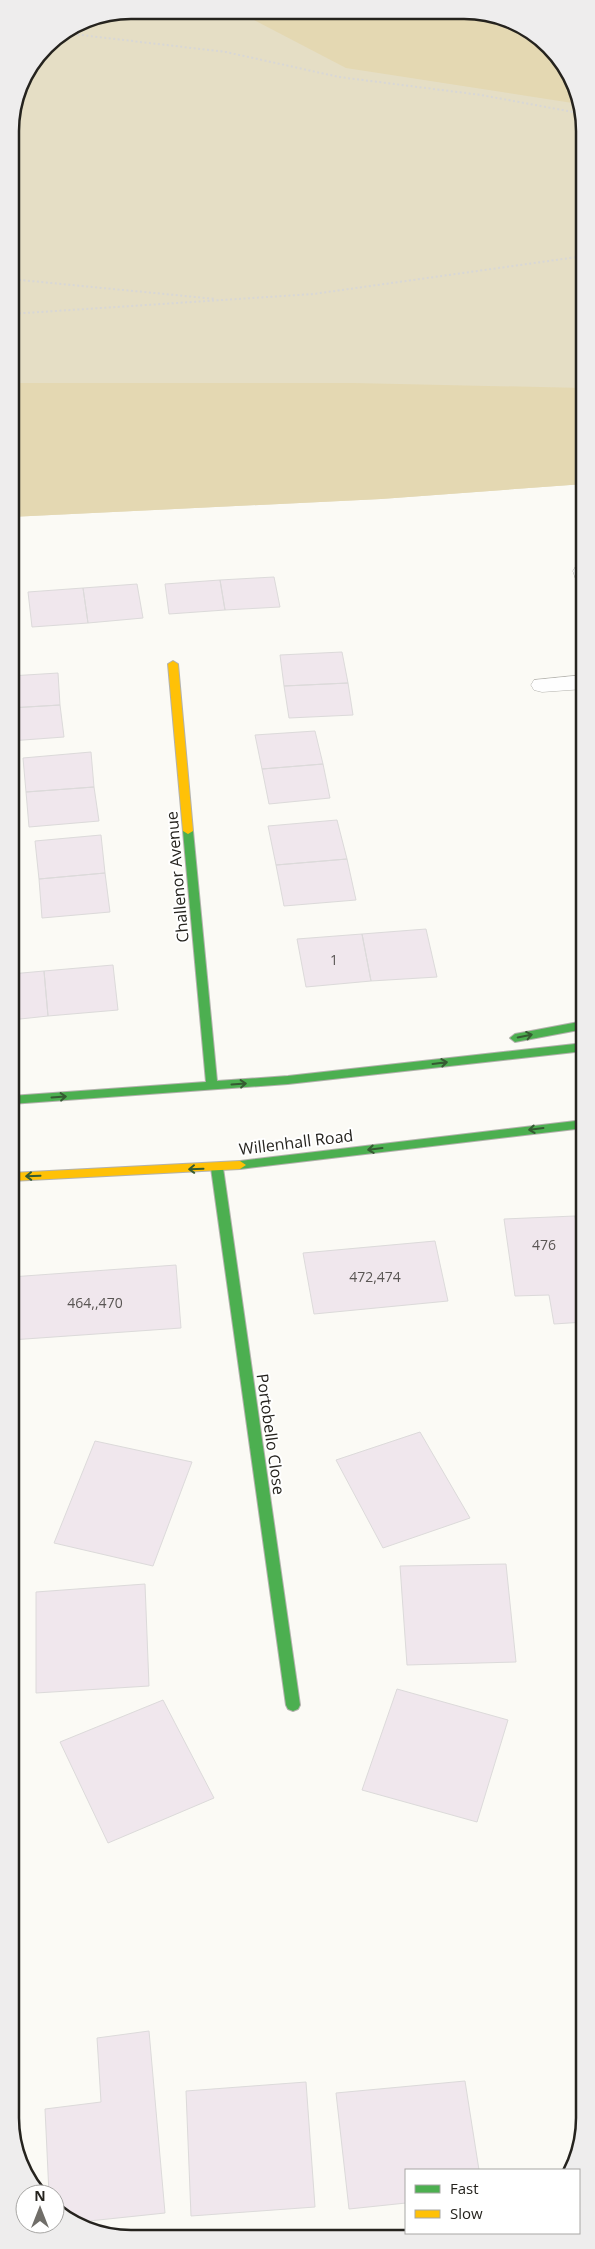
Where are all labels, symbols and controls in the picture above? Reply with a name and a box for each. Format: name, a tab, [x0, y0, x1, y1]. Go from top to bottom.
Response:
street label: Challenor Avenue	[160, 810, 194, 944]
house number: 1	[330, 950, 338, 969]
one-way arrow	[516, 1031, 532, 1040]
one-way arrow	[432, 1058, 448, 1068]
one-way arrow	[231, 1079, 247, 1089]
one-way arrow	[51, 1092, 67, 1101]
street label: Willenhall Road	[238, 1124, 354, 1160]
one-way arrow	[528, 1124, 544, 1134]
one-way arrow	[367, 1144, 383, 1154]
one-way arrow	[188, 1164, 204, 1173]
one-way arrow	[26, 1171, 42, 1180]
house number: 476	[532, 1235, 556, 1254]
house number: 472,474	[349, 1267, 401, 1286]
house number: 464,,470	[67, 1293, 123, 1312]
street label: Portobello Close	[252, 1372, 290, 1496]
legend	[405, 2169, 580, 2234]
text: Fast	[450, 2178, 479, 2198]
north arrow	[15, 2184, 65, 2234]
text: N	[34, 2186, 46, 2205]
text: Slow	[450, 2203, 483, 2223]

